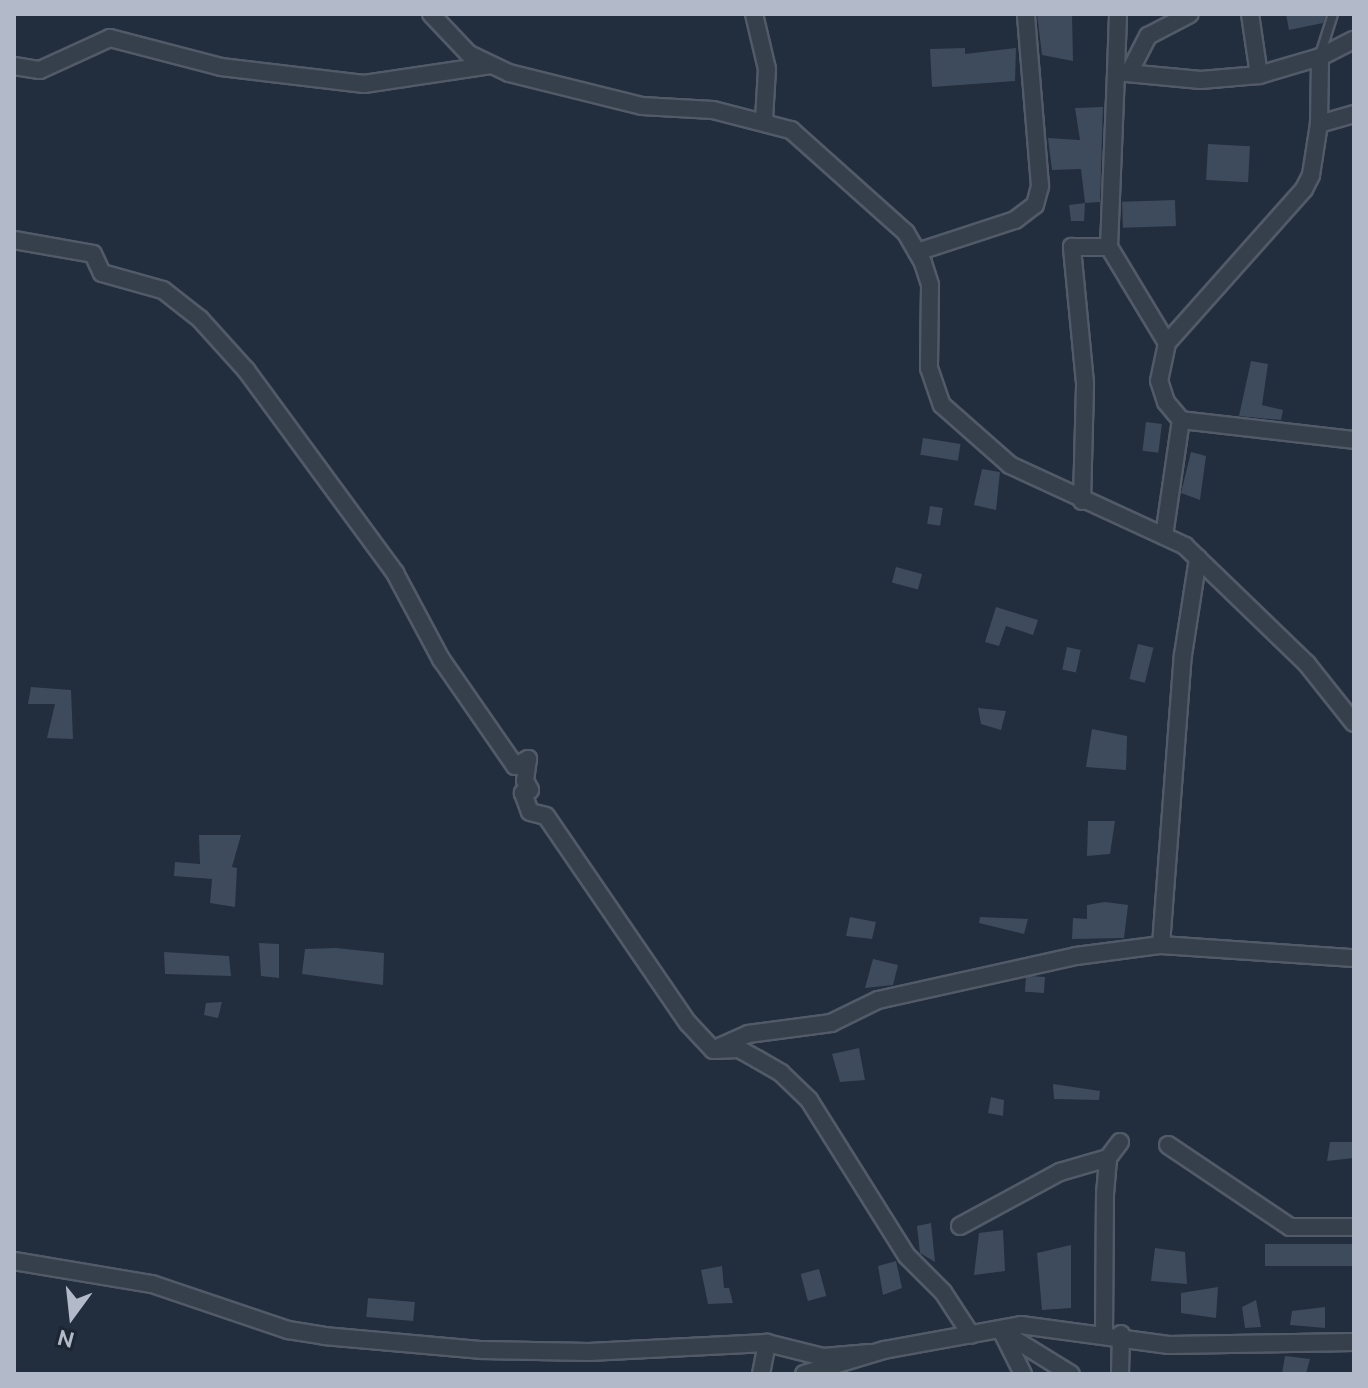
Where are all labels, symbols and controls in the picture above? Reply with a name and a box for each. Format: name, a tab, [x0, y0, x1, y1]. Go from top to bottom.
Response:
north arrow	[32, 1276, 112, 1356]
text: N	[55, 1325, 77, 1354]

